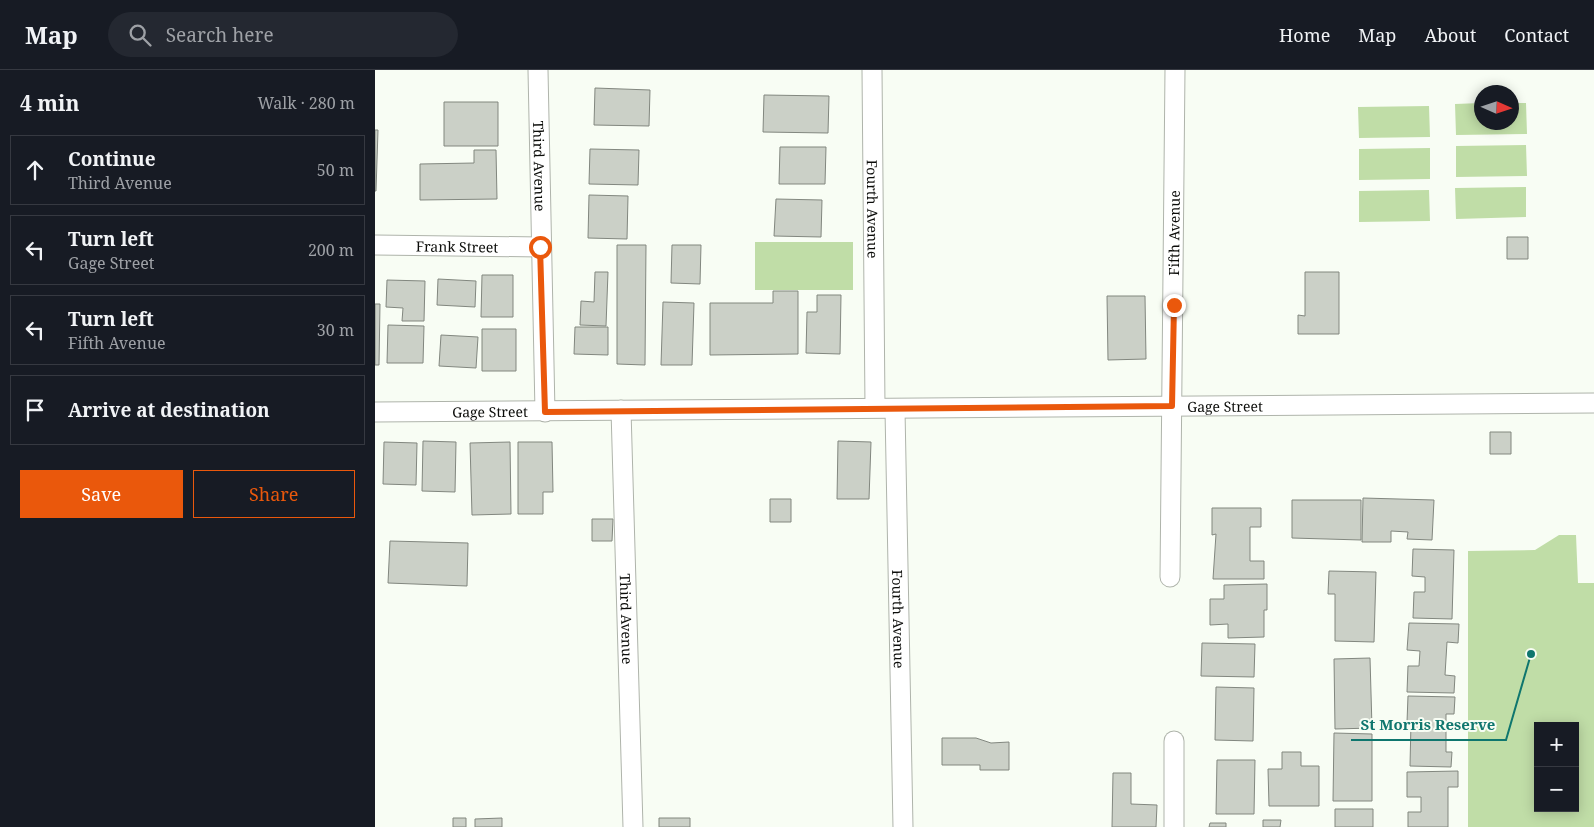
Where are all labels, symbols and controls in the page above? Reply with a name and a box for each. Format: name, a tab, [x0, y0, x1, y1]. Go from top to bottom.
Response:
search box	[108, 12, 458, 57]
text: Map	[25, 18, 78, 51]
icon: search	[126, 21, 154, 49]
text: Search here	[166, 22, 274, 48]
text: Home	[1279, 23, 1330, 47]
text: Map	[1358, 23, 1396, 47]
text: About	[1424, 23, 1476, 47]
text: Contact	[1504, 23, 1569, 47]
north arrow	[1474, 85, 1519, 130]
text: 4 min	[20, 89, 79, 117]
text: Walk · 280 m	[258, 92, 355, 114]
street label: Third Avenue	[530, 120, 550, 212]
text: Continue	[68, 146, 156, 172]
icon: ahead	[21, 156, 49, 184]
text: 50 m	[317, 159, 354, 181]
street label: Fourth Avenue	[863, 160, 883, 258]
text: Third Avenue	[68, 172, 172, 194]
street label: Fifth Avenue	[1163, 190, 1183, 276]
text: Turn left	[68, 226, 154, 252]
icon: left	[21, 236, 49, 264]
street label: Frank Street	[416, 236, 498, 256]
route start	[529, 236, 552, 259]
text: 200 m	[308, 239, 354, 261]
text: Gage Street	[68, 252, 154, 274]
route end	[1163, 294, 1186, 317]
text: Turn left	[68, 306, 154, 332]
icon: left	[21, 316, 49, 344]
text: 30 m	[317, 319, 354, 341]
text: Fifth Avenue	[68, 332, 166, 354]
icon: arrive	[21, 396, 49, 424]
street label: Gage Street	[1187, 396, 1263, 416]
text: Arrive at destination	[68, 397, 270, 423]
street label: Gage Street	[452, 401, 528, 421]
button: Save	[20, 470, 183, 518]
button: Share	[193, 470, 355, 518]
street label: Fourth Avenue	[889, 569, 909, 669]
street label: Third Avenue	[616, 573, 638, 665]
callout: St Morris Reserve	[1351, 710, 1506, 740]
text: St Morris Reserve	[1361, 714, 1495, 734]
map controls	[1534, 722, 1579, 812]
button: +	[1534, 722, 1579, 767]
button: −	[1534, 767, 1579, 812]

